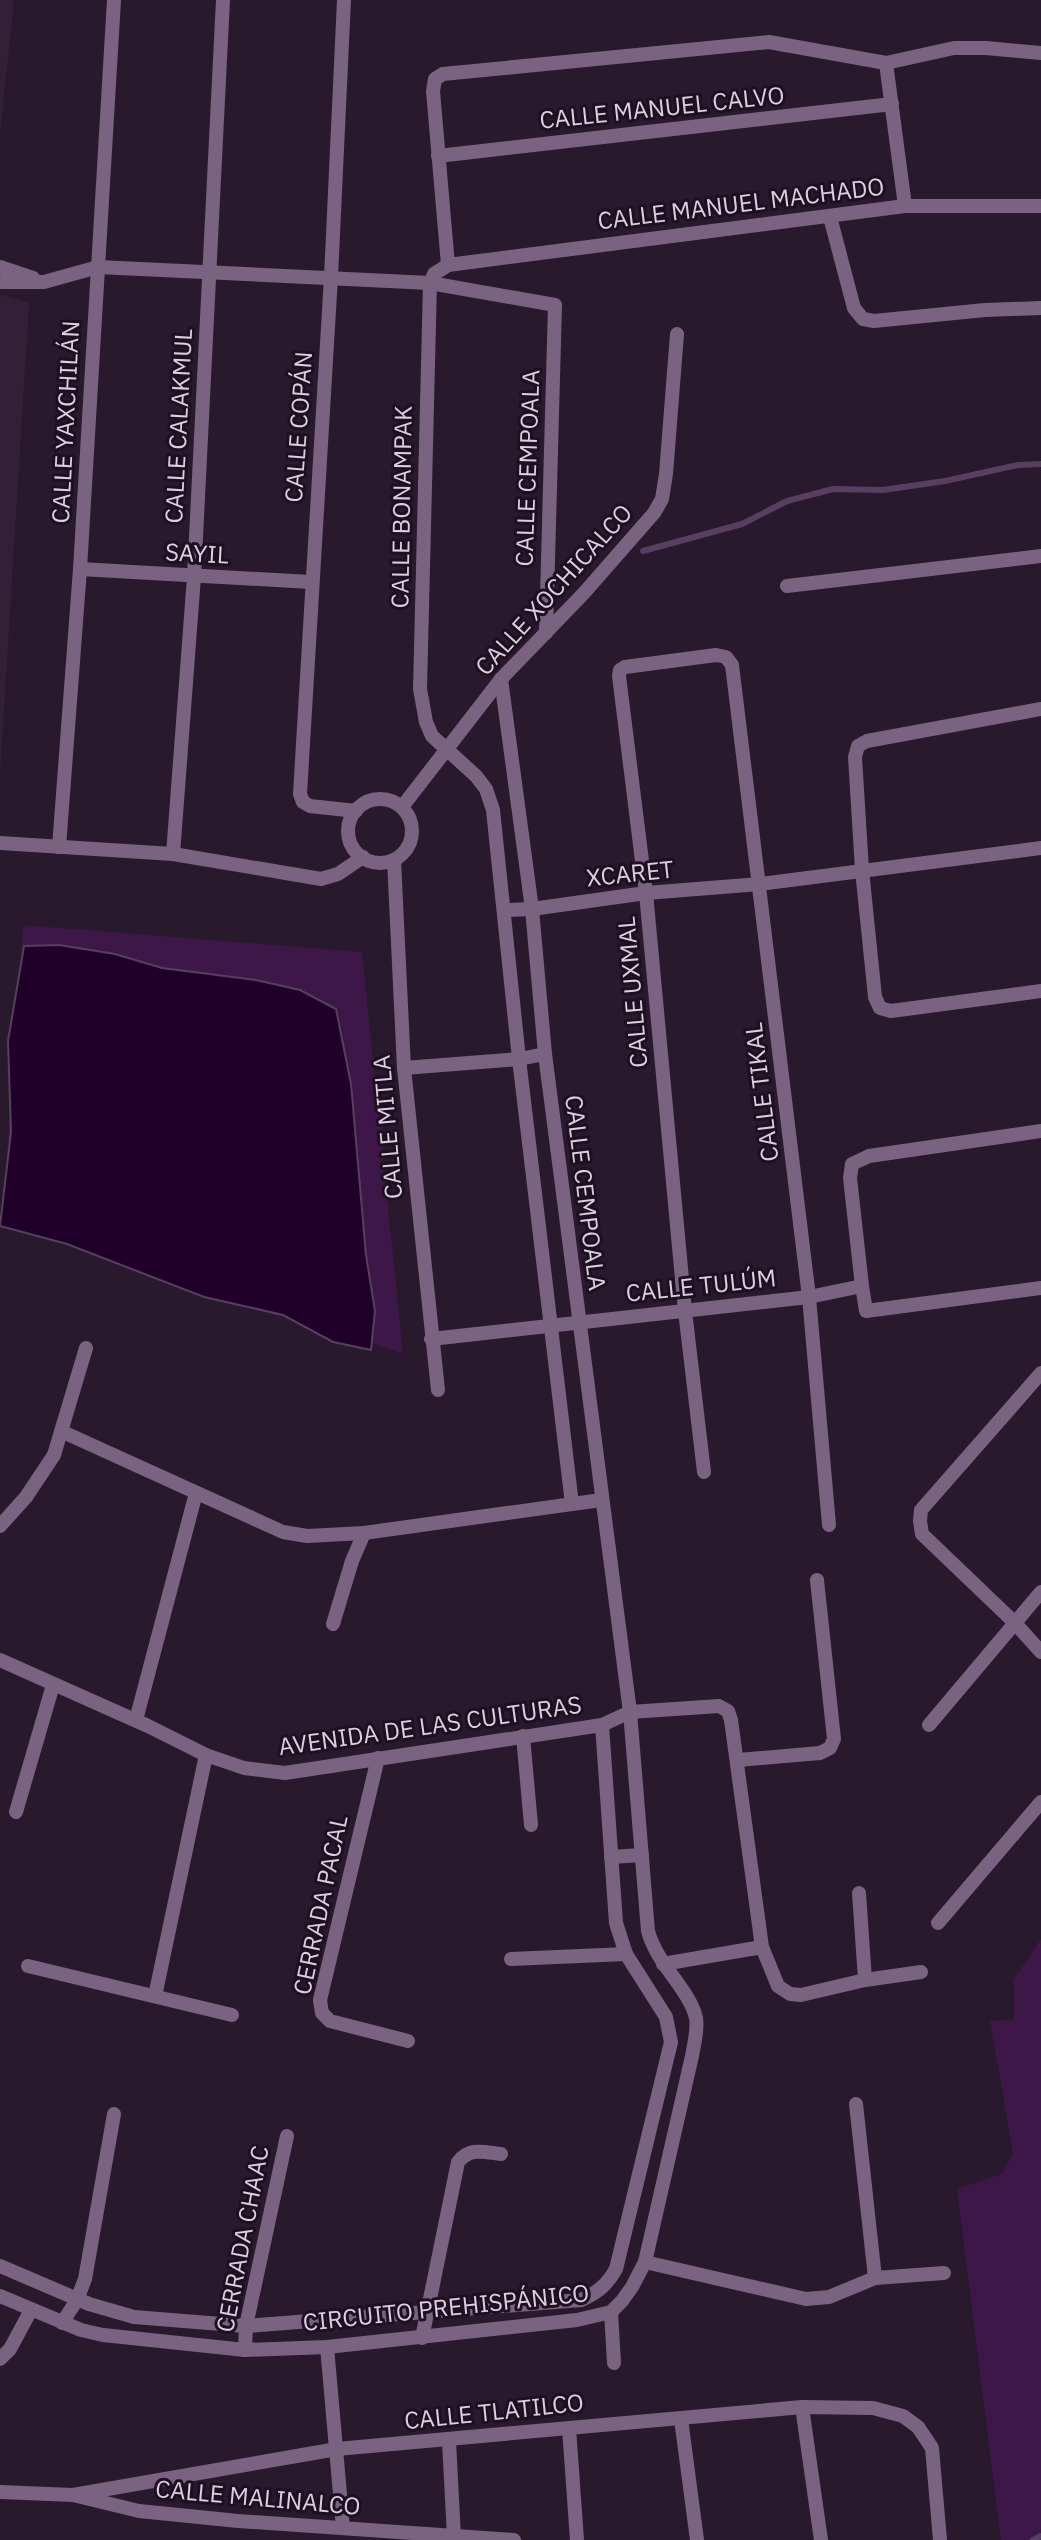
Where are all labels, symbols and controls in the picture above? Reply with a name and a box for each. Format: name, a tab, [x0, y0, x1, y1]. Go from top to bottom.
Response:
street label: CALLE MANUEL CALVO	[538, 78, 786, 136]
street label: CALLE MANUEL MACHADO	[596, 170, 886, 236]
street label: CALLE YAXCHILÁN	[44, 320, 86, 524]
street label: CALLE CALAKMUL	[157, 328, 199, 524]
street label: CALLE COPÁN	[277, 350, 319, 504]
street label: CALLE CEMPOALA	[508, 369, 546, 567]
street label: CALLE BONAMPAK	[383, 405, 419, 609]
street label: CALLE XOCHICALCO	[468, 497, 639, 682]
street label: SAYIL	[164, 535, 230, 571]
street label: XCARET	[585, 852, 675, 894]
street label: CALLE UXMAL	[609, 915, 655, 1069]
street label: CALLE TIKAL	[737, 1021, 785, 1163]
street label: CALLE MITLA	[365, 1054, 409, 1200]
street label: CALLE CEMPOALA	[558, 1093, 614, 1293]
street label: CALLE TULÚM	[624, 1261, 778, 1309]
street label: AVENIDA DE LAS CULTURAS	[276, 1688, 584, 1762]
street label: CERRADA PACAL	[285, 1812, 355, 1997]
street label: CERRADA CHAAC	[208, 2143, 276, 2335]
street label: CIRCUITO PREHISPÁNICO	[301, 2276, 591, 2338]
street label: CALLE TLATILCO	[403, 2386, 585, 2436]
street label: CALLE MALINALCO	[154, 2472, 362, 2522]

